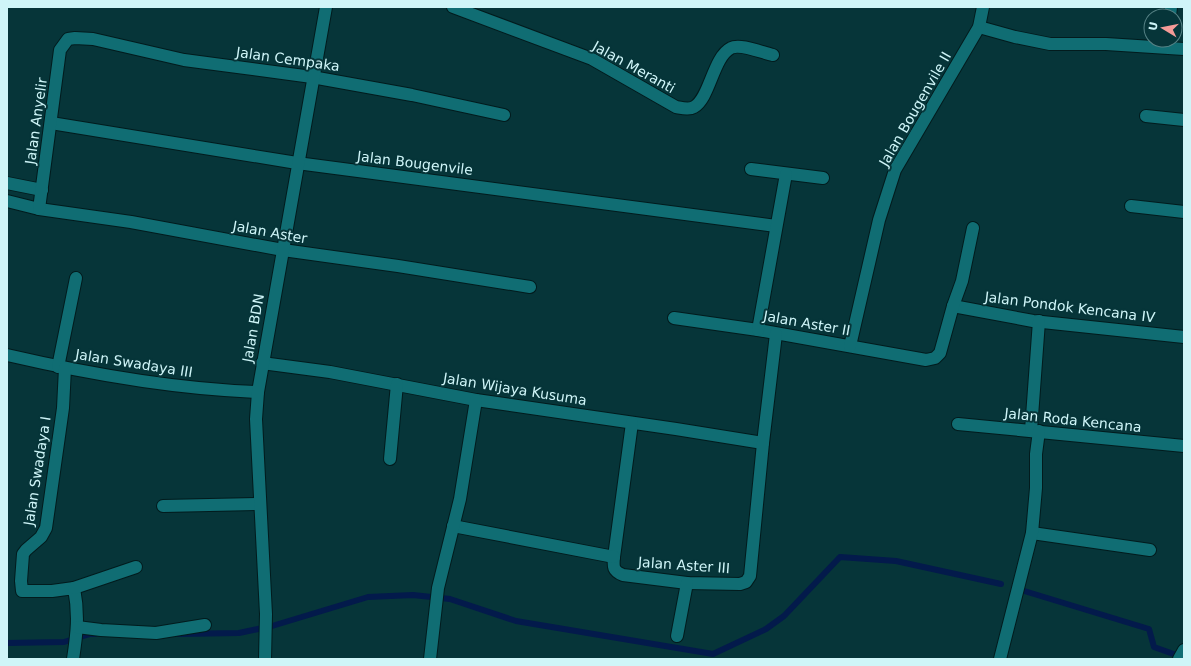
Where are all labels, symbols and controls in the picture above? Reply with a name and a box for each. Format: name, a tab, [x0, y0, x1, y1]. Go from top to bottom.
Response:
north arrow	[1143, 8, 1183, 48]
text: U	[1146, 21, 1161, 32]
street label: Jalan Meranti	[589, 37, 678, 96]
street label: Jalan Cempaka	[234, 44, 341, 74]
street label: Jalan Bougenvile II	[875, 49, 954, 170]
street label: Jalan Anyelir	[22, 76, 50, 166]
street label: Jalan Bougenvile	[355, 148, 474, 178]
street label: Jalan Aster	[231, 217, 309, 246]
street label: Jalan Pondok Kencana IV	[983, 288, 1157, 325]
street label: Jalan BDN	[239, 292, 267, 365]
street label: Jalan Aster II	[761, 307, 852, 339]
street label: Jalan Swadaya III	[73, 346, 194, 380]
street label: Jalan Wijaya Kusuma	[441, 370, 588, 408]
street label: Jalan Roda Kencana	[1003, 405, 1142, 435]
street label: Jalan Swadaya I	[20, 415, 54, 528]
street label: Jalan Aster III	[637, 554, 730, 576]

